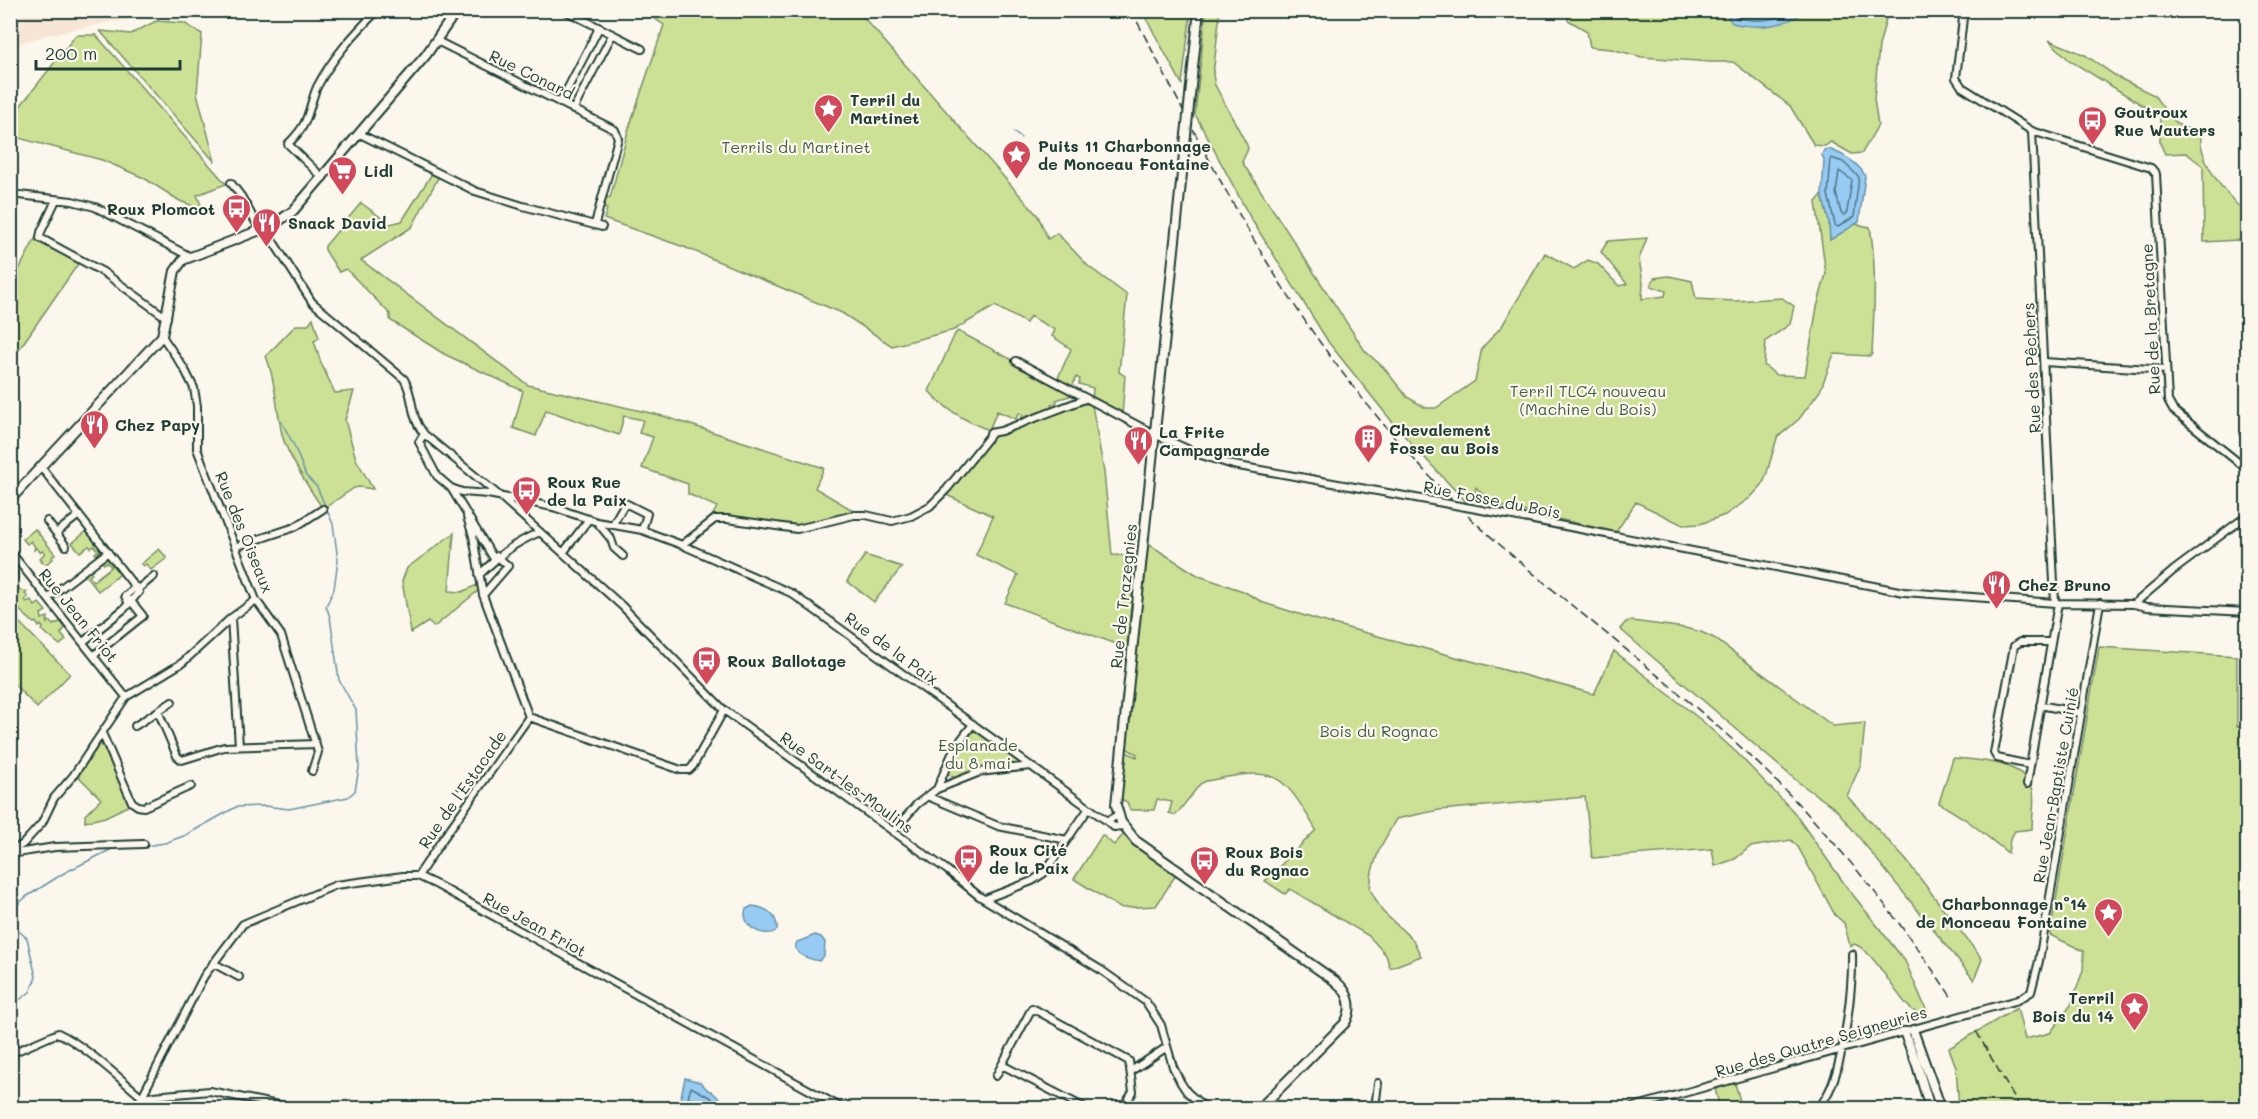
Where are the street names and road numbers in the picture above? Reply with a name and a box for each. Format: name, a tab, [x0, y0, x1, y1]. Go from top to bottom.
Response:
street label: Rue Conard	[486, 44, 578, 104]
street label: Rue de la Bretagne	[2136, 243, 2164, 395]
street label: Rue des Pêchers	[2017, 302, 2045, 434]
street label: Rue des Oiseaux	[211, 468, 279, 596]
street label: Rue Fosse du Bois	[1422, 475, 1562, 523]
street label: Rue de Trazegnies	[1105, 522, 1141, 670]
street label: Rue Jean Friot	[35, 564, 123, 666]
street label: Rue de la Paix	[841, 607, 943, 689]
street label: Rue Jean-Baptiste Cuinié	[2027, 685, 2083, 885]
street label: Rue de l'Estacade	[413, 726, 511, 852]
street label: Rue Sart-les-Moulins	[776, 727, 918, 837]
street label: Rue Jean Friot	[480, 887, 590, 961]
street label: Rue des Quatre Seigneuries	[1713, 1001, 1929, 1081]

